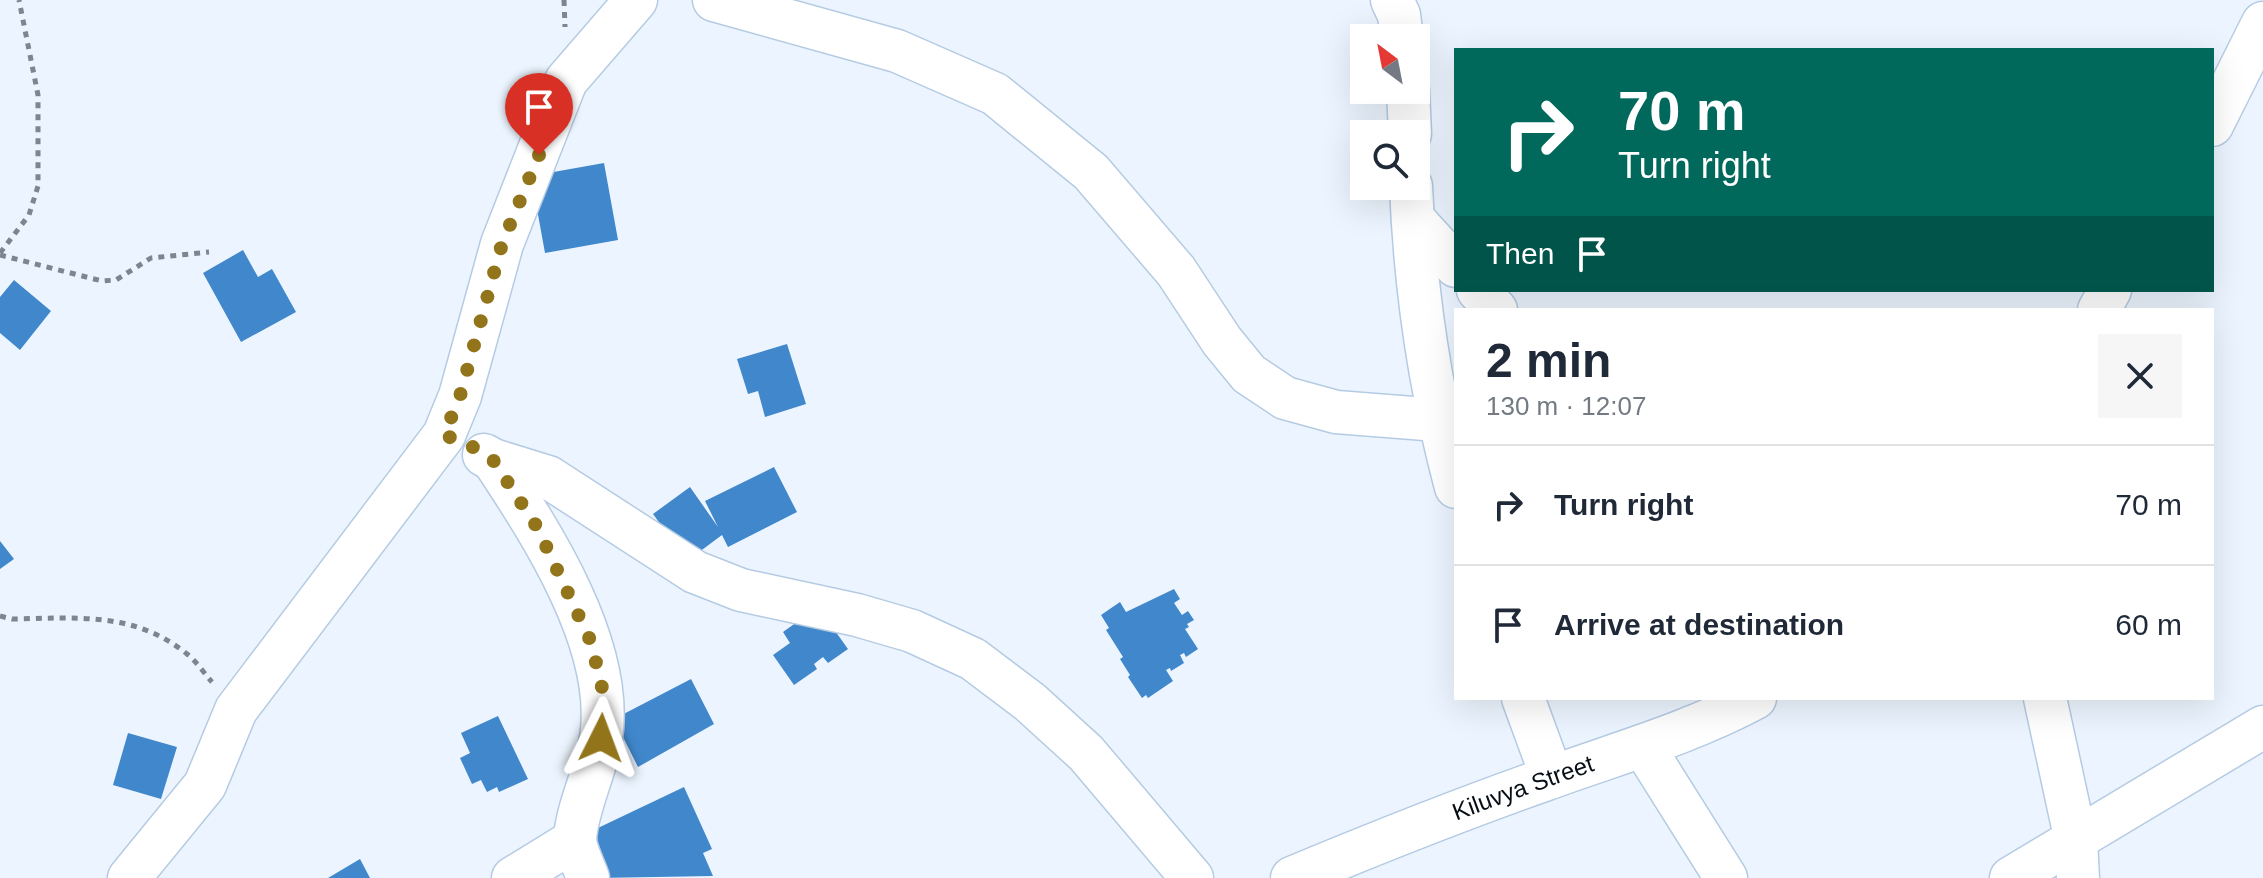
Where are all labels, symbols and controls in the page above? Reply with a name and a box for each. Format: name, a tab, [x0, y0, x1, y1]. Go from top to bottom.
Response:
north arrow	[1350, 24, 1430, 104]
map controls	[1350, 24, 1430, 200]
pin	[505, 73, 573, 155]
text: 70 m	[1618, 79, 1746, 142]
icon: right	[1486, 80, 1590, 184]
icon: arrive	[517, 85, 561, 129]
button: search	[1350, 120, 1430, 200]
text: Turn right	[1618, 145, 1771, 186]
icon: arrive	[1570, 232, 1614, 276]
text: Then	[1486, 237, 1554, 270]
text: 2 min	[1486, 334, 1611, 387]
button: close	[2098, 334, 2182, 418]
text: 130 m · 12:07	[1486, 391, 1646, 421]
icon: right	[1486, 483, 1530, 527]
text: Turn right	[1554, 488, 1693, 521]
text: 70 m	[2115, 488, 2182, 521]
icon: arrive	[1486, 603, 1530, 647]
text: Arrive at destination	[1554, 608, 1844, 641]
text: 60 m	[2115, 608, 2182, 641]
position arrow	[559, 696, 643, 780]
street label: Kiluvya Street	[1448, 750, 1597, 825]

